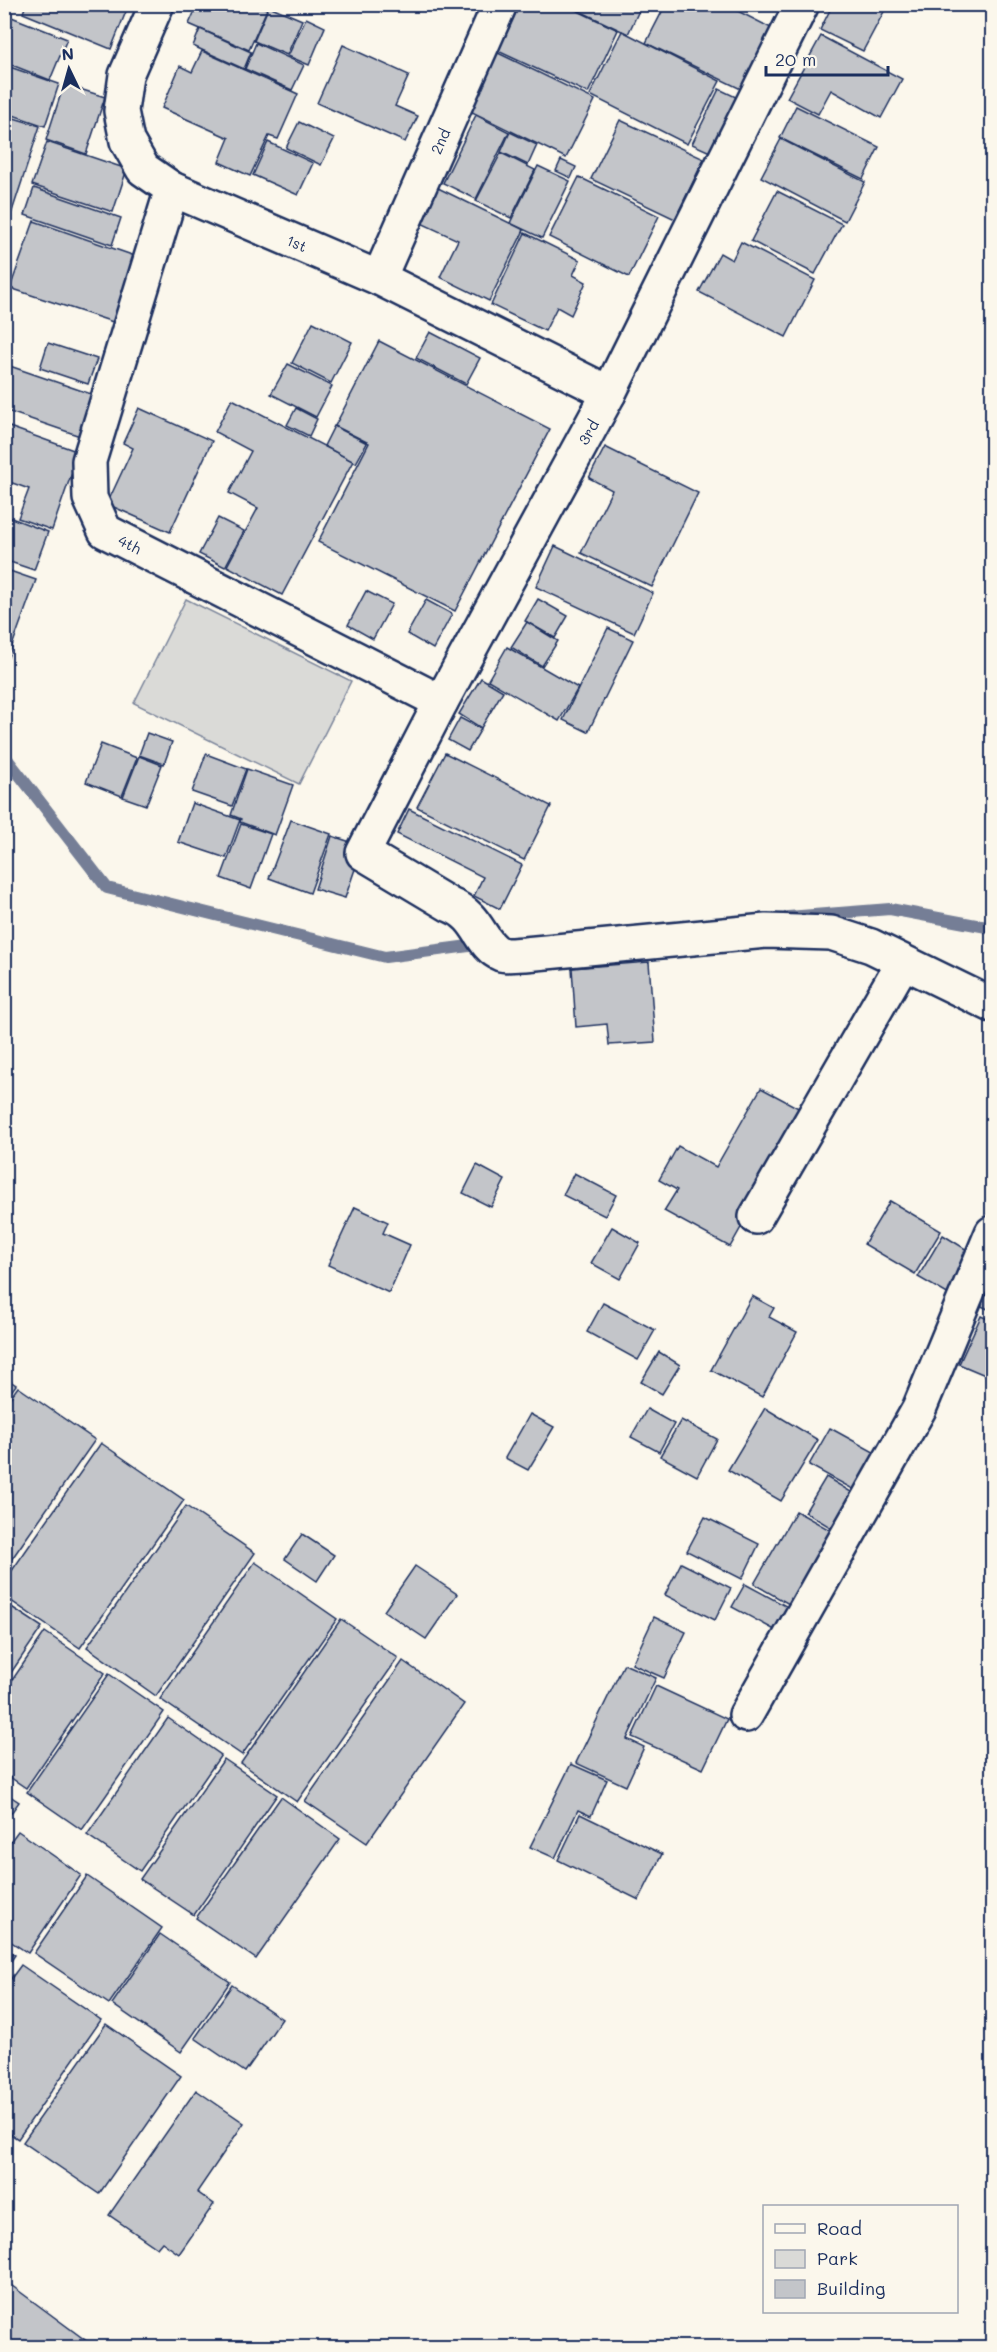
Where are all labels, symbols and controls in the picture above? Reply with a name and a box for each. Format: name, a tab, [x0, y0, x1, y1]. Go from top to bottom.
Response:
north arrow	[39, 39, 99, 99]
scale bar	[766, 39, 888, 77]
text: N	[61, 43, 75, 65]
text: 20 m	[775, 47, 816, 71]
street label: 2nd	[426, 125, 454, 157]
street label: 1st	[284, 230, 310, 256]
street label: 3rd	[573, 416, 603, 448]
street label: 4th	[115, 530, 145, 558]
legend	[763, 2205, 958, 2313]
text: Road	[817, 2216, 862, 2240]
text: Park	[817, 2246, 858, 2270]
text: Building	[817, 2276, 885, 2300]

